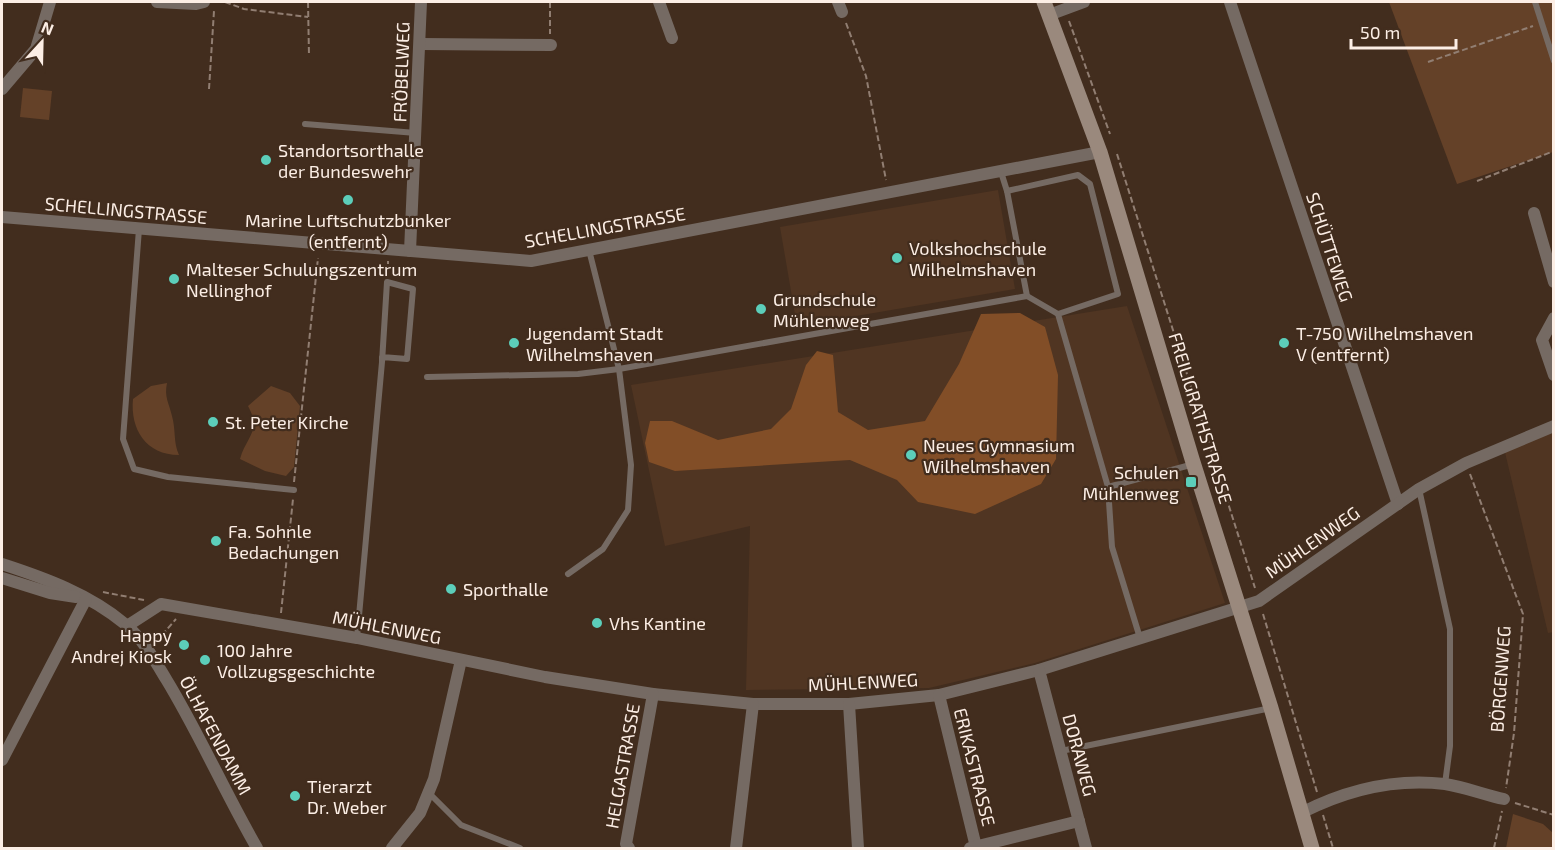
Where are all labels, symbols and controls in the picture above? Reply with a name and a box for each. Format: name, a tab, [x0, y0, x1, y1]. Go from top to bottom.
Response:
north arrow	[12, 12, 72, 72]
scale bar	[1351, 12, 1456, 50]
text: N	[39, 17, 57, 39]
street label: FRÖBELWEG	[388, 21, 414, 123]
text: 50 m	[1360, 21, 1400, 43]
place label: Standortsorthalle der Bundeswehr	[278, 139, 424, 182]
marker: Standortsorthalle der Bundeswehr	[259, 153, 273, 167]
street label: SCHÜTTEWEG	[1302, 190, 1358, 304]
street label: SCHELLINGSTRASSE	[44, 192, 208, 228]
marker: Marine Luftschutzbunker (entfernt)	[341, 193, 355, 207]
street label: SCHELLINGSTRASSE	[523, 202, 687, 252]
place label: Marine Luftschutzbunker (entfernt)	[245, 209, 451, 252]
place label: Volkshochschule Wilhelmshaven	[909, 237, 1047, 280]
marker: Volkshochschule Wilhelmshaven	[890, 251, 904, 265]
place label: Malteser Schulungszentrum Nellinghof	[186, 258, 417, 301]
marker: Malteser Schulungszentrum Nellinghof	[167, 272, 181, 286]
place label: Grundschule Mühlenweg	[773, 288, 876, 331]
marker: Grundschule Mühlenweg	[754, 302, 768, 316]
place label: Jugendamt Stadt Wilhelmshaven	[526, 322, 663, 365]
place label: T-750 Wilhelmshaven V (entfernt)	[1296, 322, 1473, 365]
street label: FREILIGRATHSTRASSE	[1164, 330, 1238, 506]
marker: Jugendamt Stadt Wilhelmshaven	[507, 336, 521, 350]
marker: T-750 Wilhelmshaven V (entfernt)	[1277, 336, 1291, 350]
place label: St. Peter Kirche	[225, 411, 349, 433]
marker: St. Peter Kirche	[206, 415, 220, 429]
place label: Neues Gymnasium Wilhelmshaven	[923, 434, 1075, 477]
marker: Neues Gymnasium Wilhelmshaven	[904, 448, 918, 462]
place label: Schulen Mühlenweg	[1083, 461, 1179, 504]
marker: Schulen Mühlenweg	[1184, 475, 1198, 489]
street label: MÜHLENWEG	[1261, 501, 1363, 583]
place label: Fa. Sohnle Bedachungen	[228, 520, 339, 563]
marker: Fa. Sohnle Bedachungen	[209, 534, 223, 548]
place label: Sporthalle	[463, 578, 549, 600]
marker: Sporthalle	[444, 582, 458, 596]
street label: MÜHLENWEG	[331, 606, 443, 648]
place label: Vhs Kantine	[609, 612, 706, 634]
marker: Vhs Kantine	[590, 616, 604, 630]
place label: Happy Andrej Kiosk	[71, 624, 172, 667]
street label: BÖRGENWEG	[1485, 625, 1515, 733]
marker: Happy Andrej Kiosk	[177, 638, 191, 652]
place label: 100 Jahre Vollzugsgeschichte	[217, 639, 375, 682]
marker: 100 Jahre Vollzugsgeschichte	[198, 653, 212, 667]
street label: MÜHLENWEG	[807, 668, 919, 696]
street label: ÖLHAFENDAMM	[175, 672, 257, 798]
street label: HELGASTRASSE	[600, 702, 644, 830]
street label: ERIKASTRASSE	[950, 706, 1000, 828]
street label: DORAWEG	[1058, 711, 1102, 799]
place label: Tierarzt Dr. Weber	[307, 775, 387, 818]
marker: Tierarzt Dr. Weber	[288, 789, 302, 803]

